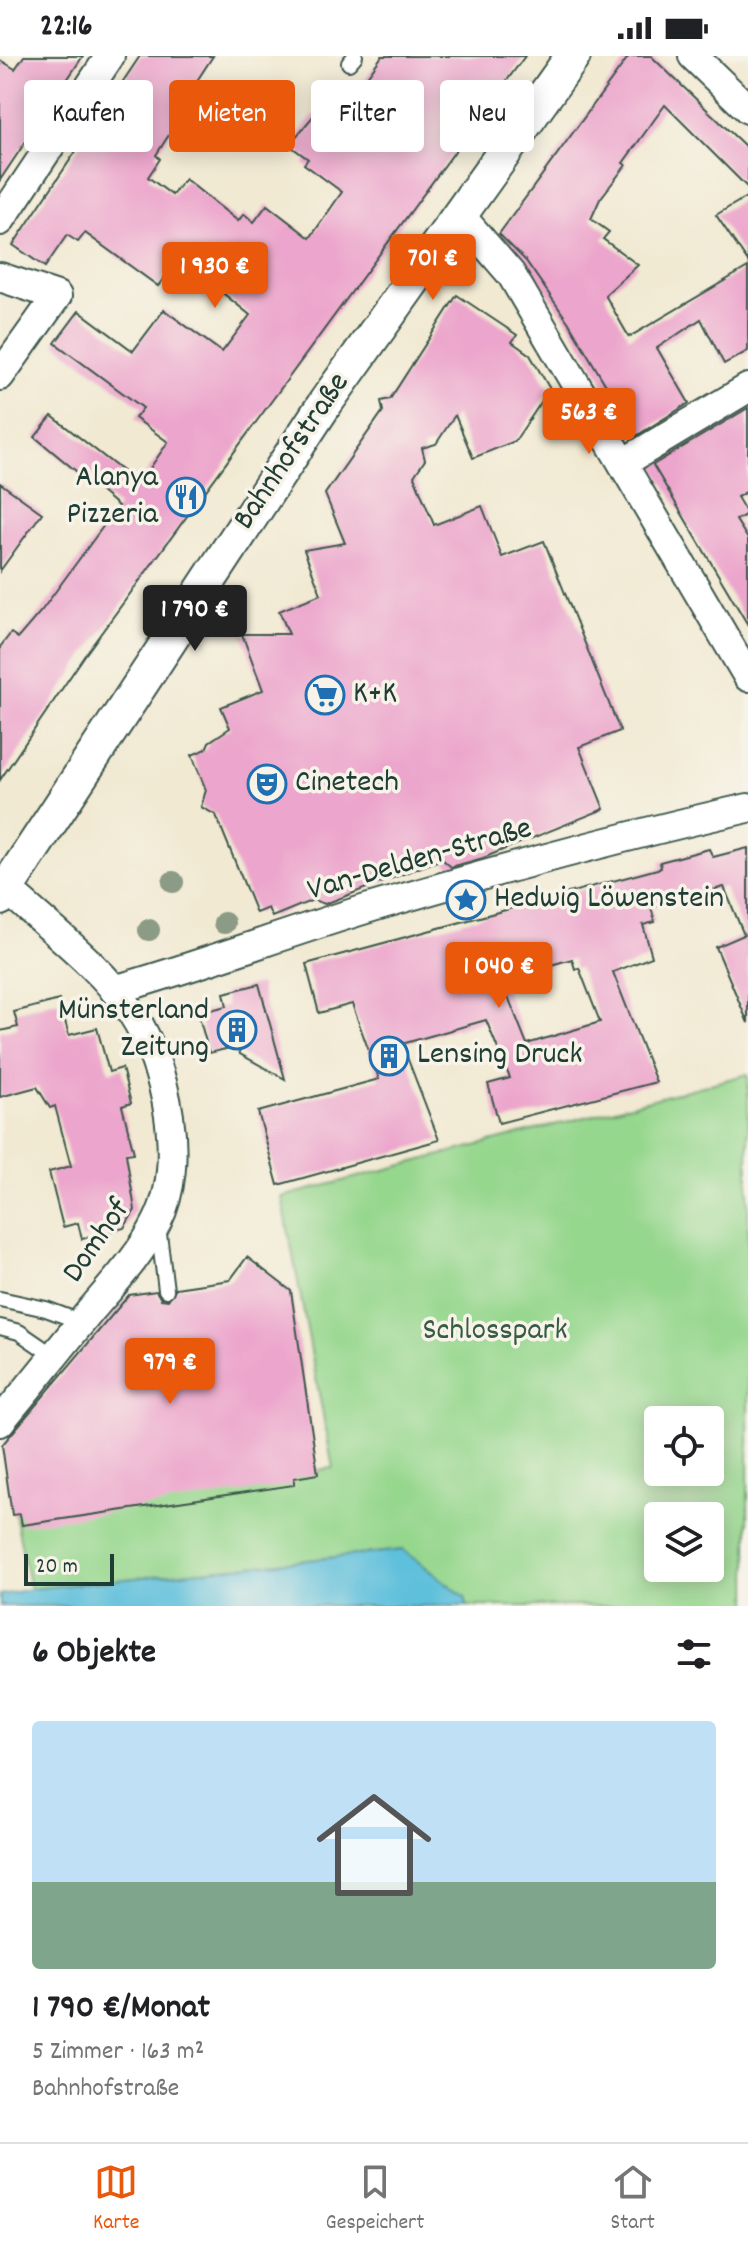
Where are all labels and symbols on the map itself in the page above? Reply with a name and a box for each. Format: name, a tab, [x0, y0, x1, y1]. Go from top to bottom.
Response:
pin: 701 €	[377, 234, 489, 302]
pin: 1 930 €	[141, 242, 289, 310]
street label: Bahnhofstraße	[223, 364, 363, 540]
pin: 563 €	[533, 388, 645, 456]
place label: Alanya Pizzeria	[66, 456, 159, 539]
restaurant icon: Alanya Pizzeria	[165, 476, 207, 518]
pin: 1 790 €	[121, 585, 269, 653]
place label: K+K	[353, 672, 397, 718]
supermarket icon: K+K	[304, 674, 346, 716]
place label: Cinetech	[295, 761, 399, 807]
theatre icon: Cinetech	[246, 763, 288, 805]
street label: Van-Delden-Straße	[303, 807, 537, 915]
place label: Hedwig Löwenstein	[494, 877, 724, 923]
place icon: Hedwig Löwenstein	[445, 879, 487, 921]
pin: 1 040 €	[425, 942, 573, 1010]
place label: Münsterland Zeitung	[58, 989, 209, 1072]
building icon: Münsterland Zeitung	[216, 1009, 258, 1051]
place label: Lensing Druck	[417, 1033, 583, 1079]
building icon: Lensing Druck	[368, 1035, 410, 1077]
street label: Domhof	[53, 1190, 144, 1293]
park label: Schlosspark	[422, 1309, 568, 1355]
pin: 979 €	[114, 1338, 226, 1406]
scale bar	[24, 1550, 114, 1586]

